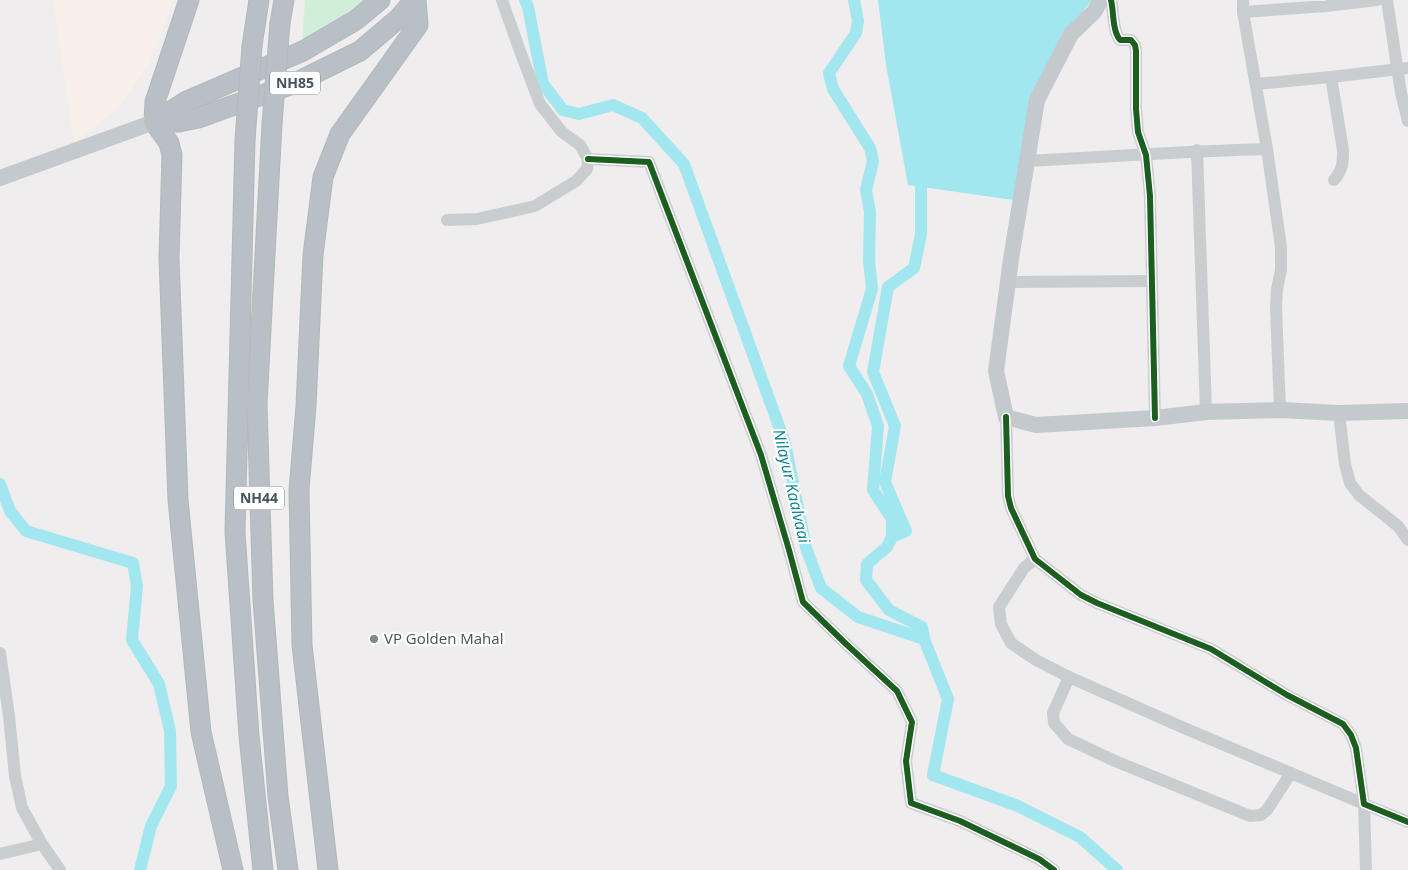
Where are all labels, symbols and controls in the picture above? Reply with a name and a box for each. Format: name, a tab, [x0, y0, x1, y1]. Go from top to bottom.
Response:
road number: NH85	[270, 72, 320, 95]
water label: Nilayur Kaalvaai	[768, 427, 816, 546]
road number: NH44	[234, 486, 284, 509]
place label: VP Golden Mahal	[384, 628, 503, 648]
marker: VP Golden Mahal	[368, 633, 380, 645]

